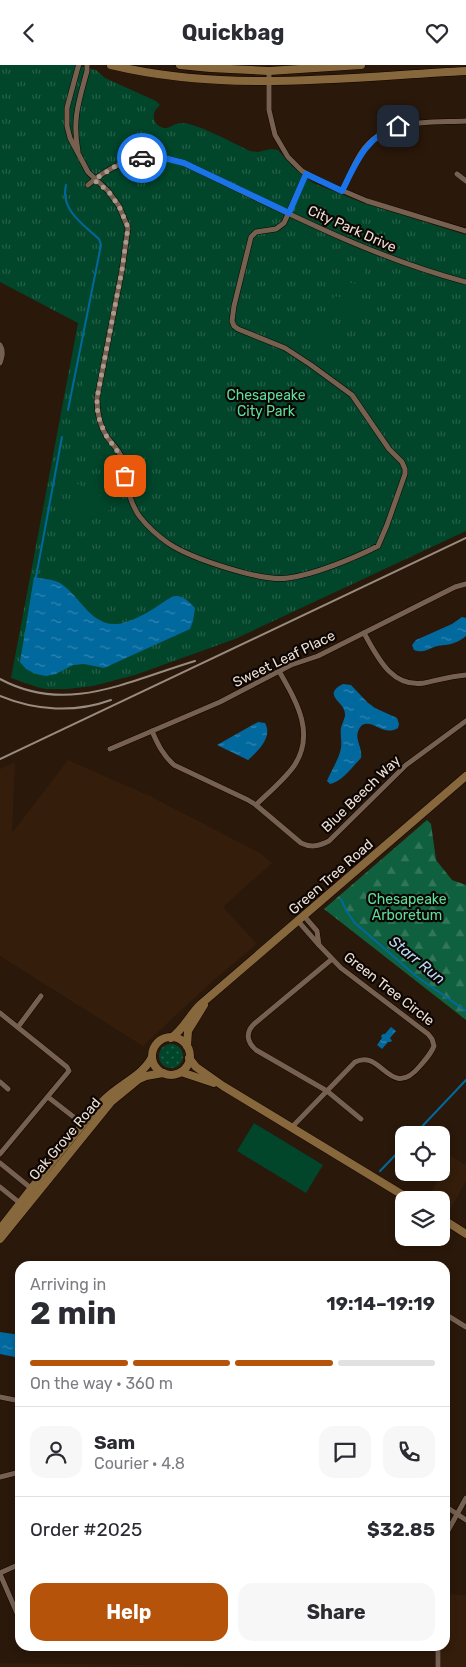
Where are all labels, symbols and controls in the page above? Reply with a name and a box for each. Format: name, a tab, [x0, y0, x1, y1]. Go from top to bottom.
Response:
icon: back	[15, 19, 43, 47]
text: Quickbag	[182, 19, 284, 46]
icon: heart	[423, 19, 451, 47]
pin	[377, 105, 419, 147]
icon: home	[384, 112, 412, 140]
courier	[117, 133, 167, 183]
icon: car	[128, 144, 156, 172]
street label: City Park Drive	[305, 202, 399, 256]
park label: Chesapeake City Park	[226, 387, 306, 420]
pin	[104, 455, 146, 497]
icon: bag	[111, 462, 139, 490]
street label: Sweet Leaf Place	[230, 627, 338, 691]
street label: Blue Beech Way	[318, 752, 404, 836]
street label: Green Tree Road	[285, 836, 377, 918]
park label: Chesapeake Arboretum	[367, 891, 447, 924]
water label: Starr Run	[385, 932, 449, 988]
street label: Green Tree Circle	[340, 948, 438, 1030]
street label: Oak Grove Road	[26, 1094, 104, 1184]
map controls	[395, 1126, 450, 1246]
button: locate	[395, 1126, 450, 1181]
button: layers	[395, 1191, 450, 1246]
text: Arriving in	[30, 1275, 106, 1294]
text: 19:14–19:19	[326, 1292, 435, 1315]
text: 2 min	[30, 1294, 117, 1332]
text: On the way · 360 m	[30, 1374, 173, 1393]
button: person	[30, 1426, 82, 1478]
button: chat	[319, 1426, 371, 1478]
button: phone	[383, 1426, 435, 1478]
text: Sam	[94, 1431, 135, 1454]
text: Courier · 4.8	[94, 1454, 185, 1473]
text: Order #2025	[30, 1518, 142, 1541]
text: $32.85	[367, 1518, 435, 1541]
button: Help	[30, 1583, 228, 1641]
button: Share	[238, 1583, 435, 1641]

